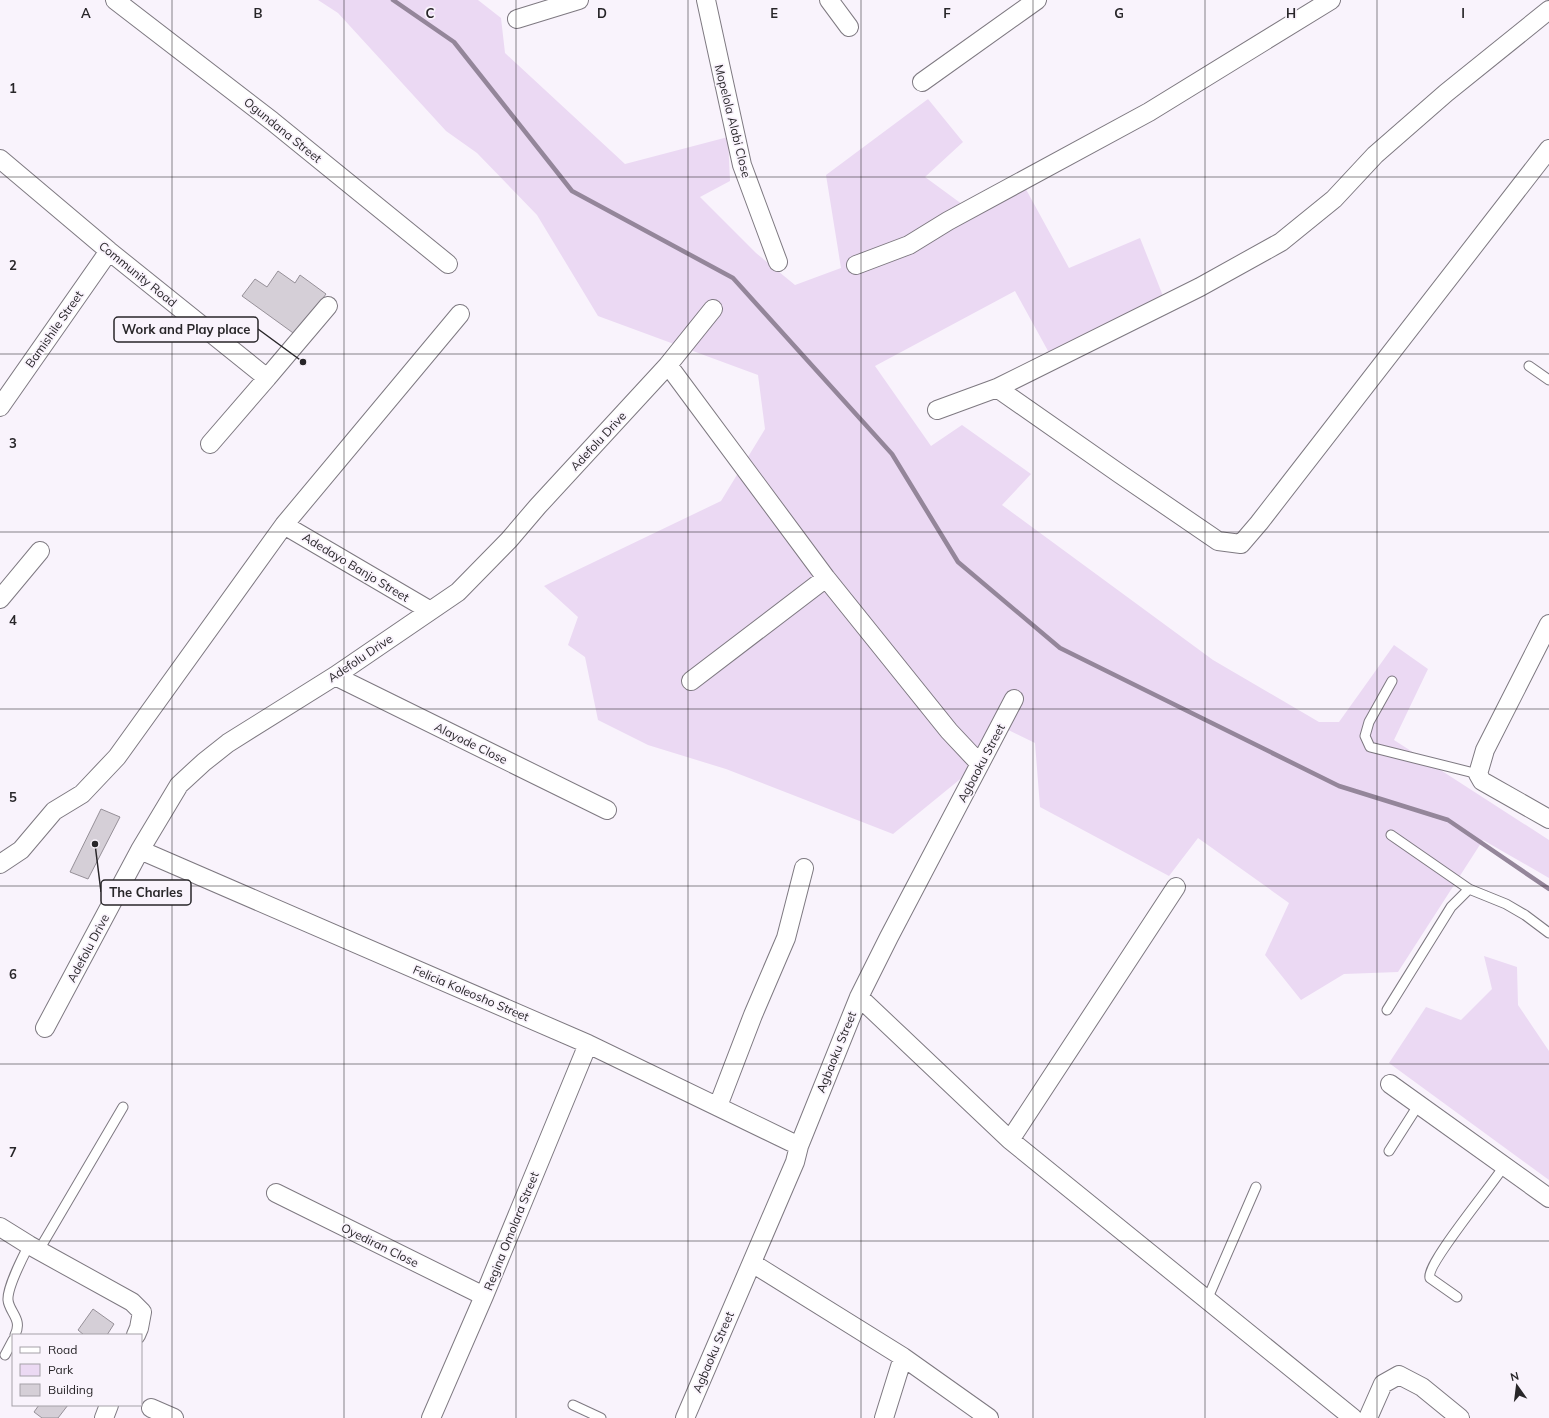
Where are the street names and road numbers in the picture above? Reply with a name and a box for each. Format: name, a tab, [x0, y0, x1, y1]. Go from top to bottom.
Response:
street label: Mopelola Alabi Close	[712, 63, 754, 179]
street label: Ogundana Street	[241, 94, 325, 166]
street label: Community Road	[96, 238, 180, 310]
street label: Bamishile Street	[22, 288, 86, 370]
street label: Adefolu Drive	[567, 408, 629, 474]
street label: Adedayo Banjo Street	[300, 529, 412, 605]
street label: Adefolu Drive	[325, 631, 395, 685]
street label: Alayode Close	[432, 719, 510, 767]
street label: Agbaoku Street	[954, 721, 1008, 805]
street label: Adefolu Drive	[64, 911, 112, 985]
street label: Felicia Koleosho Street	[411, 962, 531, 1024]
street label: Agbaoku Street	[813, 1009, 859, 1095]
street label: Regina Omolara Street	[480, 1169, 542, 1293]
street label: Oyediran Close	[339, 1220, 421, 1270]
street label: Agbaoku Street	[689, 1309, 737, 1395]

